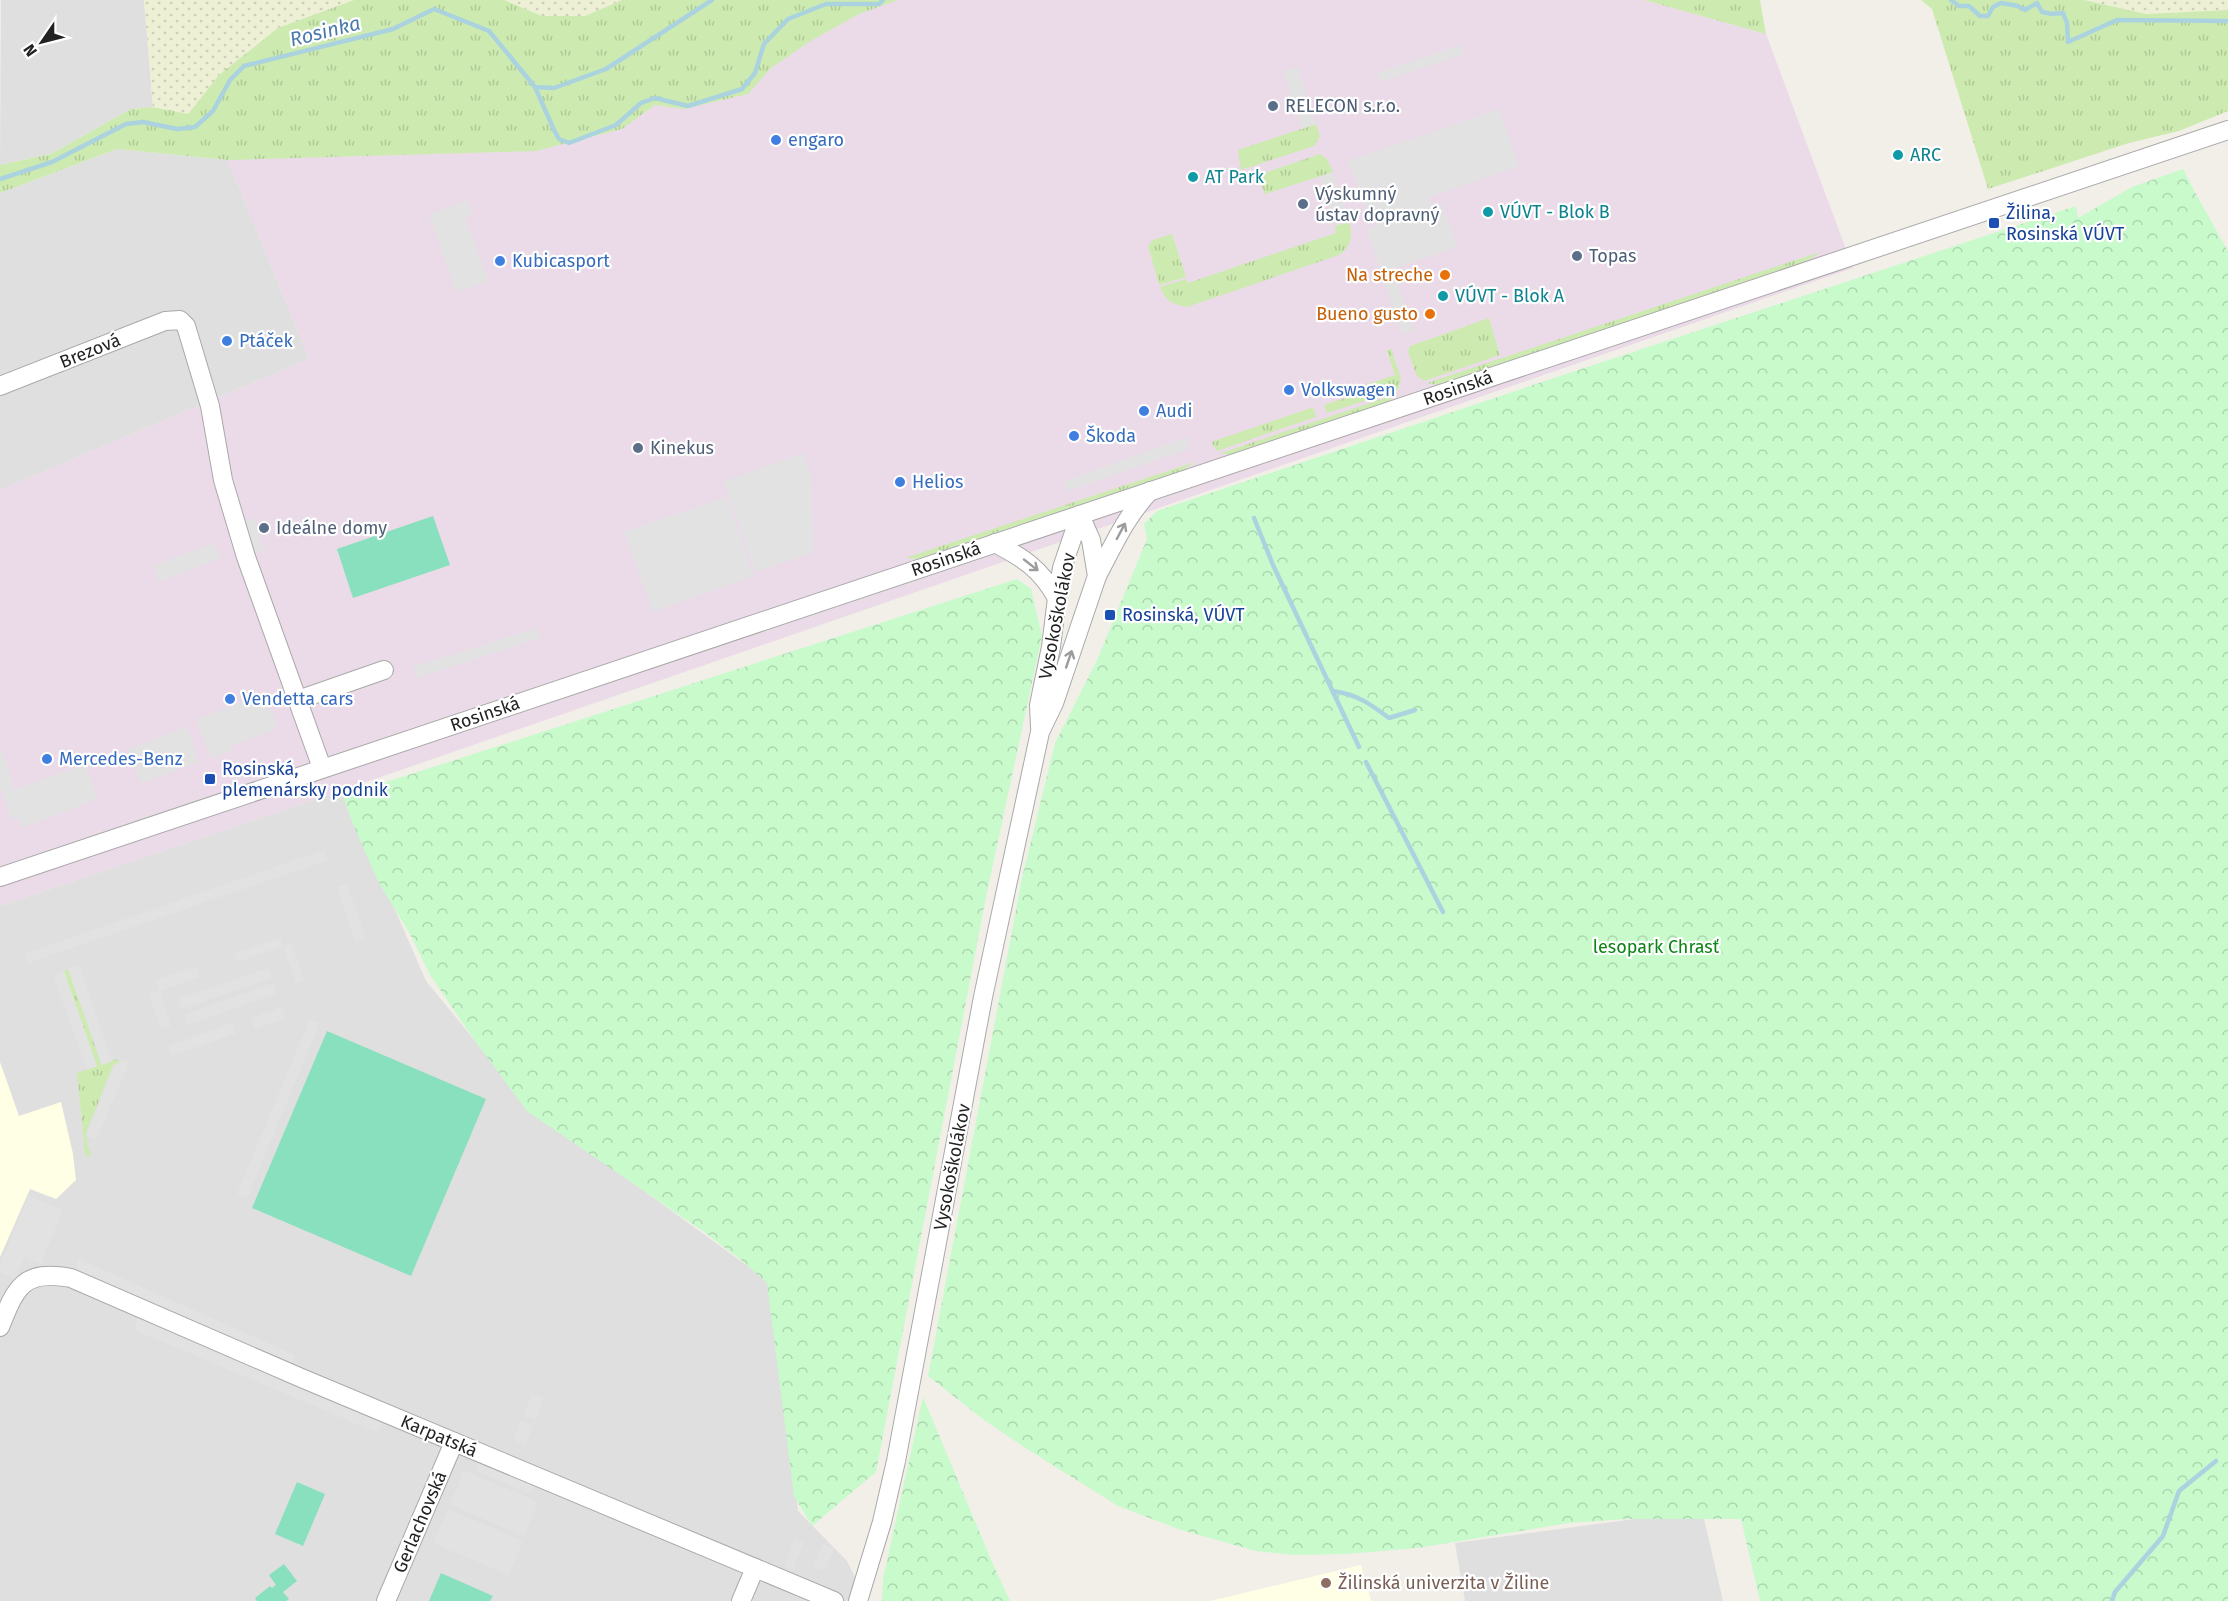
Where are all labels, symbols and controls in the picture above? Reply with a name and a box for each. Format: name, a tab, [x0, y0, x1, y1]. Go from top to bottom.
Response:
water label: Rosinka	[287, 11, 363, 51]
north arrow	[12, 12, 72, 72]
text: N	[19, 41, 41, 60]
place label: RELECON s.r.o.	[1285, 95, 1400, 117]
marker: RELECON s.r.o.	[1266, 99, 1280, 113]
place label: engaro	[788, 129, 844, 151]
marker: engaro	[769, 133, 783, 147]
place label: ARC	[1910, 144, 1941, 166]
marker: ARC	[1891, 148, 1905, 162]
place label: AT Park	[1205, 166, 1265, 188]
marker: AT Park	[1186, 170, 1200, 184]
place label: Výskumný ústav dopravný	[1315, 183, 1439, 226]
marker: Výskumný ústav dopravný	[1296, 197, 1310, 211]
place label: VÚVT - Blok B	[1500, 200, 1610, 223]
place label: Žilina, Rosinská VÚVT	[2006, 202, 2125, 245]
marker: VÚVT - Blok B	[1481, 205, 1495, 219]
marker: Žilina, Rosinská VÚVT	[1987, 216, 2001, 230]
place label: Topas	[1589, 245, 1636, 267]
marker: Topas	[1570, 249, 1584, 263]
place label: Kubicasport	[512, 250, 610, 272]
marker: Kubicasport	[493, 254, 507, 268]
place label: Na streche	[1346, 264, 1433, 286]
marker: Na streche	[1438, 268, 1452, 282]
place label: VÚVT - Blok A	[1455, 284, 1565, 307]
marker: VÚVT - Blok A	[1436, 289, 1450, 303]
place label: Bueno gusto	[1316, 303, 1418, 325]
marker: Bueno gusto	[1423, 307, 1437, 321]
street label: Brezová	[56, 329, 124, 373]
place label: Ptáček	[239, 330, 294, 352]
marker: Ptáček	[220, 334, 234, 348]
street label: Rosinská	[1420, 366, 1496, 410]
place label: Volkswagen	[1301, 379, 1395, 401]
marker: Volkswagen	[1282, 383, 1296, 397]
place label: Audi	[1156, 400, 1193, 422]
marker: Audi	[1137, 404, 1151, 418]
place label: Škoda	[1086, 425, 1136, 447]
marker: Škoda	[1067, 429, 1081, 443]
place label: Kinekus	[650, 437, 714, 459]
marker: Kinekus	[631, 441, 645, 455]
place label: Helios	[912, 471, 963, 493]
marker: Helios	[893, 475, 907, 489]
place label: Ideálne domy	[276, 517, 387, 539]
marker: Ideálne domy	[257, 521, 271, 535]
one-way arrow	[1115, 523, 1127, 541]
street label: Rosinská	[908, 537, 984, 581]
street label: Vysokoškolákov	[1034, 551, 1080, 681]
one-way arrow	[1022, 559, 1038, 571]
place label: Rosinská, VÚVT	[1122, 603, 1245, 626]
marker: Rosinská, VÚVT	[1103, 608, 1117, 622]
one-way arrow	[1065, 650, 1076, 669]
place label: Vendetta cars	[242, 688, 353, 710]
marker: Vendetta cars	[223, 692, 237, 706]
street label: Rosinská	[447, 692, 523, 736]
place label: Mercedes-Benz	[59, 748, 183, 770]
marker: Mercedes-Benz	[40, 752, 54, 766]
place label: Rosinská, plemenársky podnik	[222, 758, 389, 801]
marker: Rosinská, plemenársky podnik	[203, 772, 217, 786]
park label: lesopark Chrasť	[1593, 936, 1720, 958]
street label: Vysokoškolákov	[929, 1102, 975, 1232]
street label: Karpatská	[397, 1410, 481, 1462]
street label: Gerlachovská	[389, 1468, 451, 1576]
place label: Žilinská univerzita v Žiline	[1338, 1572, 1549, 1594]
marker: Žilinská univerzita v Žiline	[1319, 1576, 1333, 1590]

